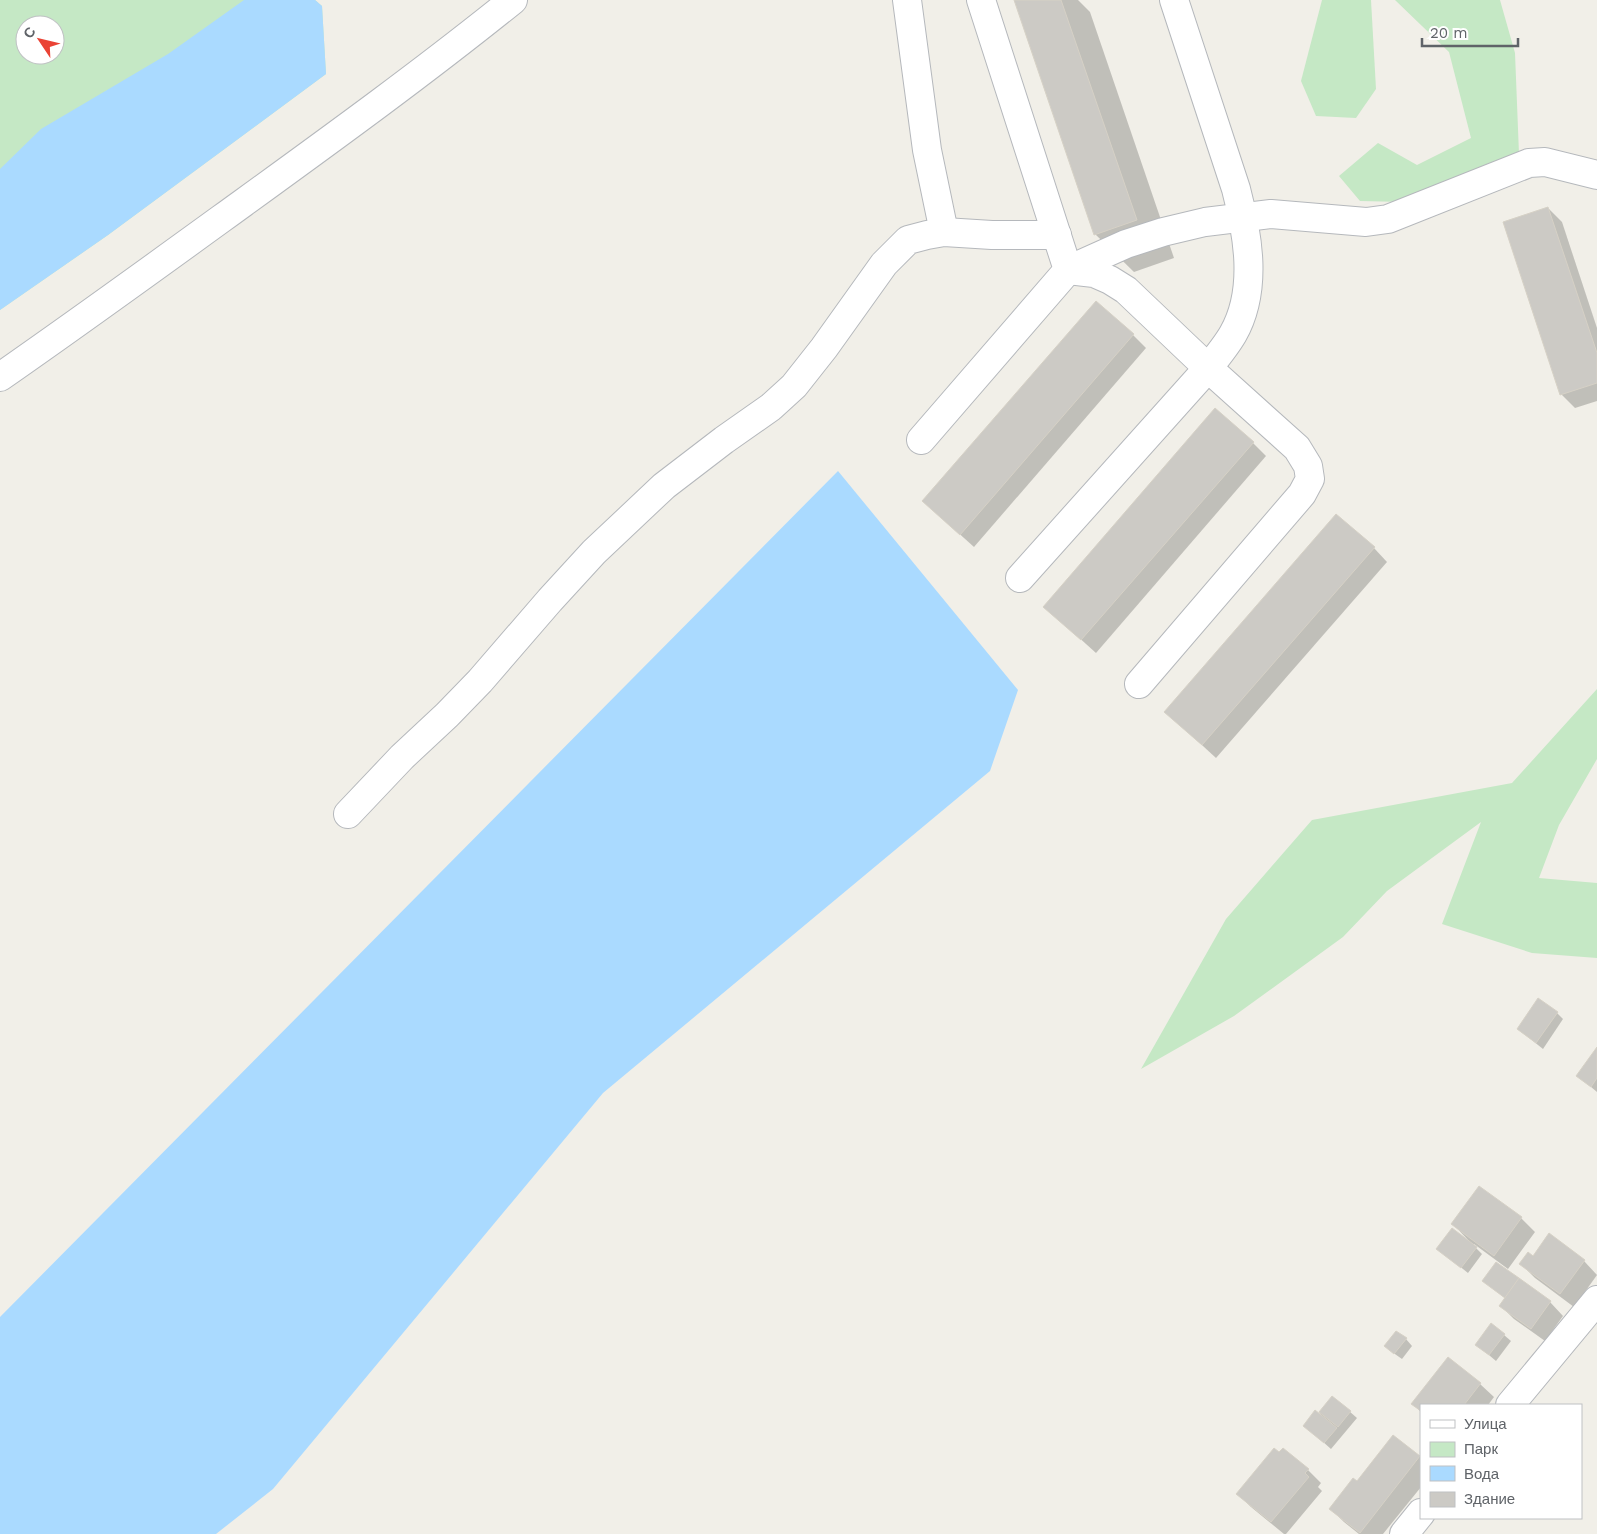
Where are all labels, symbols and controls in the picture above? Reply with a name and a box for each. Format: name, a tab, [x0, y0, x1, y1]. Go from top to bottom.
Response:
north arrow	[15, 15, 65, 65]
scale bar	[1422, 15, 1518, 47]
text: С	[20, 24, 39, 41]
text: 20 m	[1430, 24, 1468, 42]
legend	[1420, 1404, 1582, 1519]
text: Улица	[1464, 1415, 1507, 1433]
text: Парк	[1464, 1440, 1498, 1458]
text: Вода	[1464, 1465, 1500, 1483]
text: Здание	[1464, 1490, 1515, 1508]

